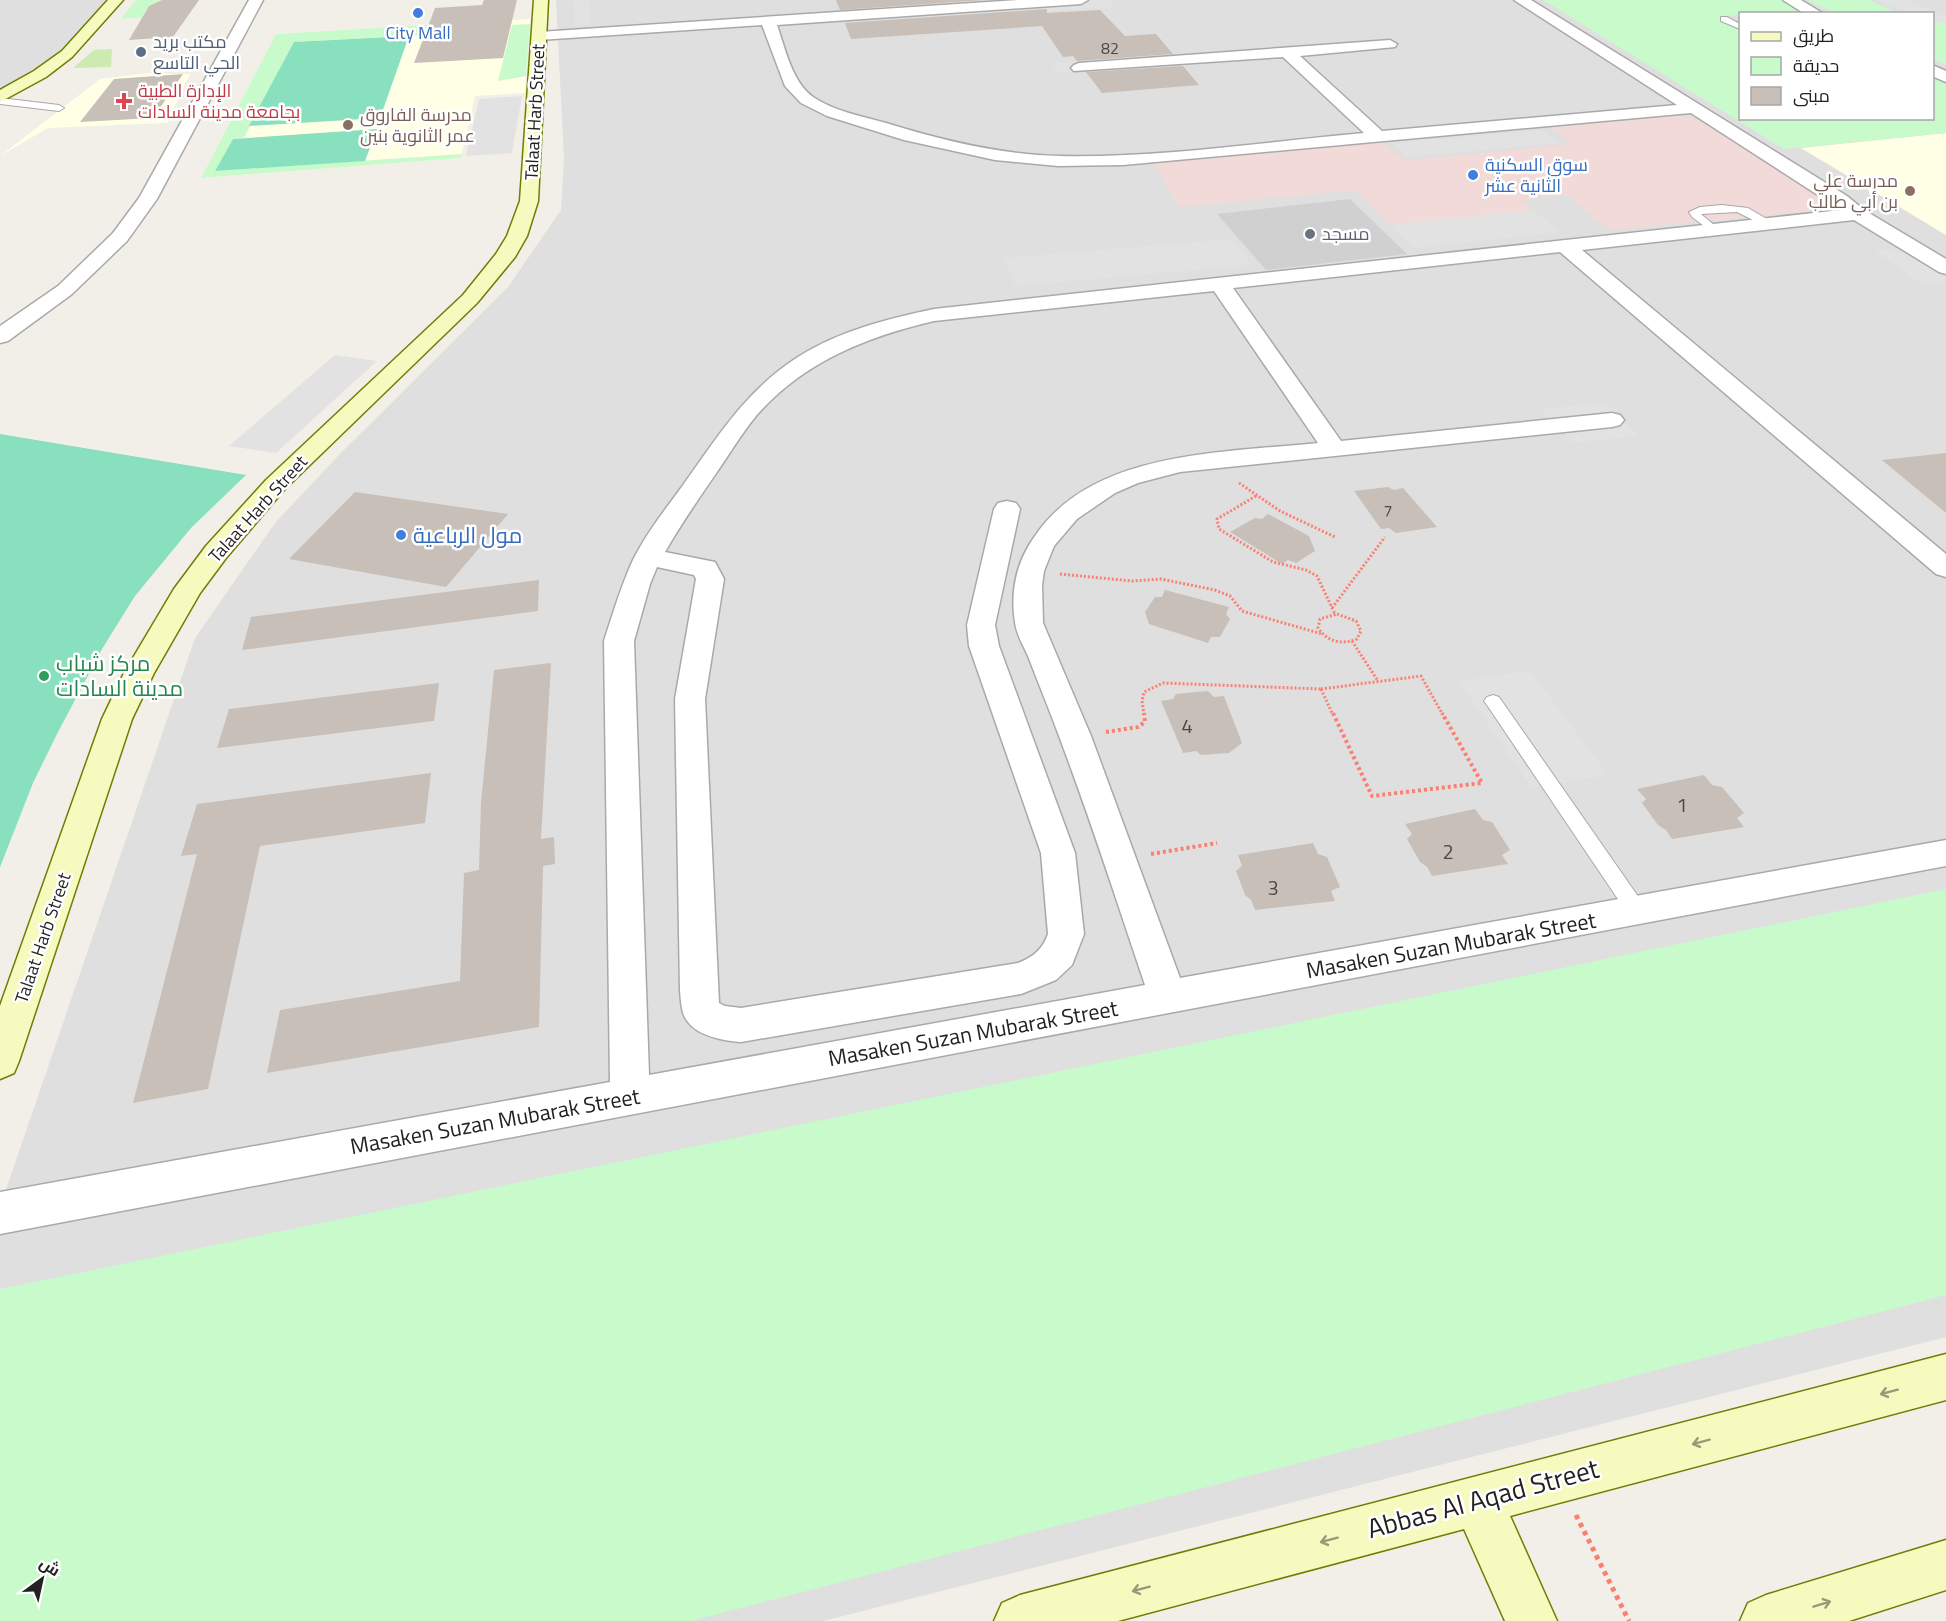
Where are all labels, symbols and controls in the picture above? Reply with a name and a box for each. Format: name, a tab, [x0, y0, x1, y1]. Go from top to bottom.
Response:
marker: City Mall	[411, 6, 425, 20]
legend	[1739, 12, 1934, 120]
place label: City Mall	[385, 19, 451, 46]
text: طريق	[1793, 22, 1834, 49]
place label: مكتب بريد الحي التاسع	[153, 28, 240, 77]
house number: 82	[1101, 36, 1119, 60]
street label: Talaat Harb Street	[517, 42, 552, 181]
marker: مكتب بريد الحي التاسع	[134, 45, 148, 59]
text: حديقة	[1793, 52, 1839, 79]
place label: الإدارة الطبية بجامعة مدينة السادات	[138, 77, 300, 125]
text: مبنى	[1793, 82, 1830, 109]
marker: الإدارة الطبية بجامعة مدينة السادات	[115, 92, 133, 110]
place label: مدرسة الفاروق عمر الثانوية بنين	[360, 101, 475, 149]
marker: مدرسة الفاروق عمر الثانوية بنين	[341, 118, 355, 132]
place label: سوق السكنية الثانية عشر	[1484, 151, 1588, 199]
place label: مدرسة علي بن أبي طالب	[1809, 167, 1898, 216]
marker: سوق السكنية الثانية عشر	[1466, 168, 1480, 182]
marker: مدرسة علي بن أبي طالب	[1903, 184, 1917, 198]
place label: مسجد	[1322, 220, 1370, 247]
marker: مسجد	[1303, 227, 1317, 241]
street label: Talaat Harb Street	[202, 448, 314, 568]
house number: 7	[1384, 498, 1392, 522]
place label: مول الرباعية	[413, 518, 522, 552]
marker: مول الرباعية	[394, 528, 408, 542]
place label: مركز شباب مدينة السادات	[56, 646, 183, 705]
marker: مركز شباب مدينة السادات	[37, 669, 51, 683]
house number: 4	[1181, 710, 1193, 741]
house number: 1	[1676, 789, 1688, 820]
house number: 2	[1442, 836, 1454, 867]
street label: Talaat Harb Street	[8, 868, 78, 1007]
house number: 3	[1267, 872, 1279, 903]
street label: Masaken Suzan Mubarak Street	[1303, 903, 1599, 987]
street label: Masaken Suzan Mubarak Street	[825, 991, 1121, 1075]
street label: Masaken Suzan Mubarak Street	[347, 1079, 643, 1163]
one-way arrow	[1880, 1387, 1899, 1399]
one-way arrow	[1692, 1436, 1711, 1448]
street label: Abbas Al Aqad Street	[1362, 1447, 1603, 1548]
one-way arrow	[1320, 1534, 1339, 1546]
north arrow	[12, 1549, 72, 1609]
text: ش	[35, 1551, 65, 1582]
one-way arrow	[1132, 1584, 1151, 1596]
one-way arrow	[1812, 1597, 1831, 1608]

